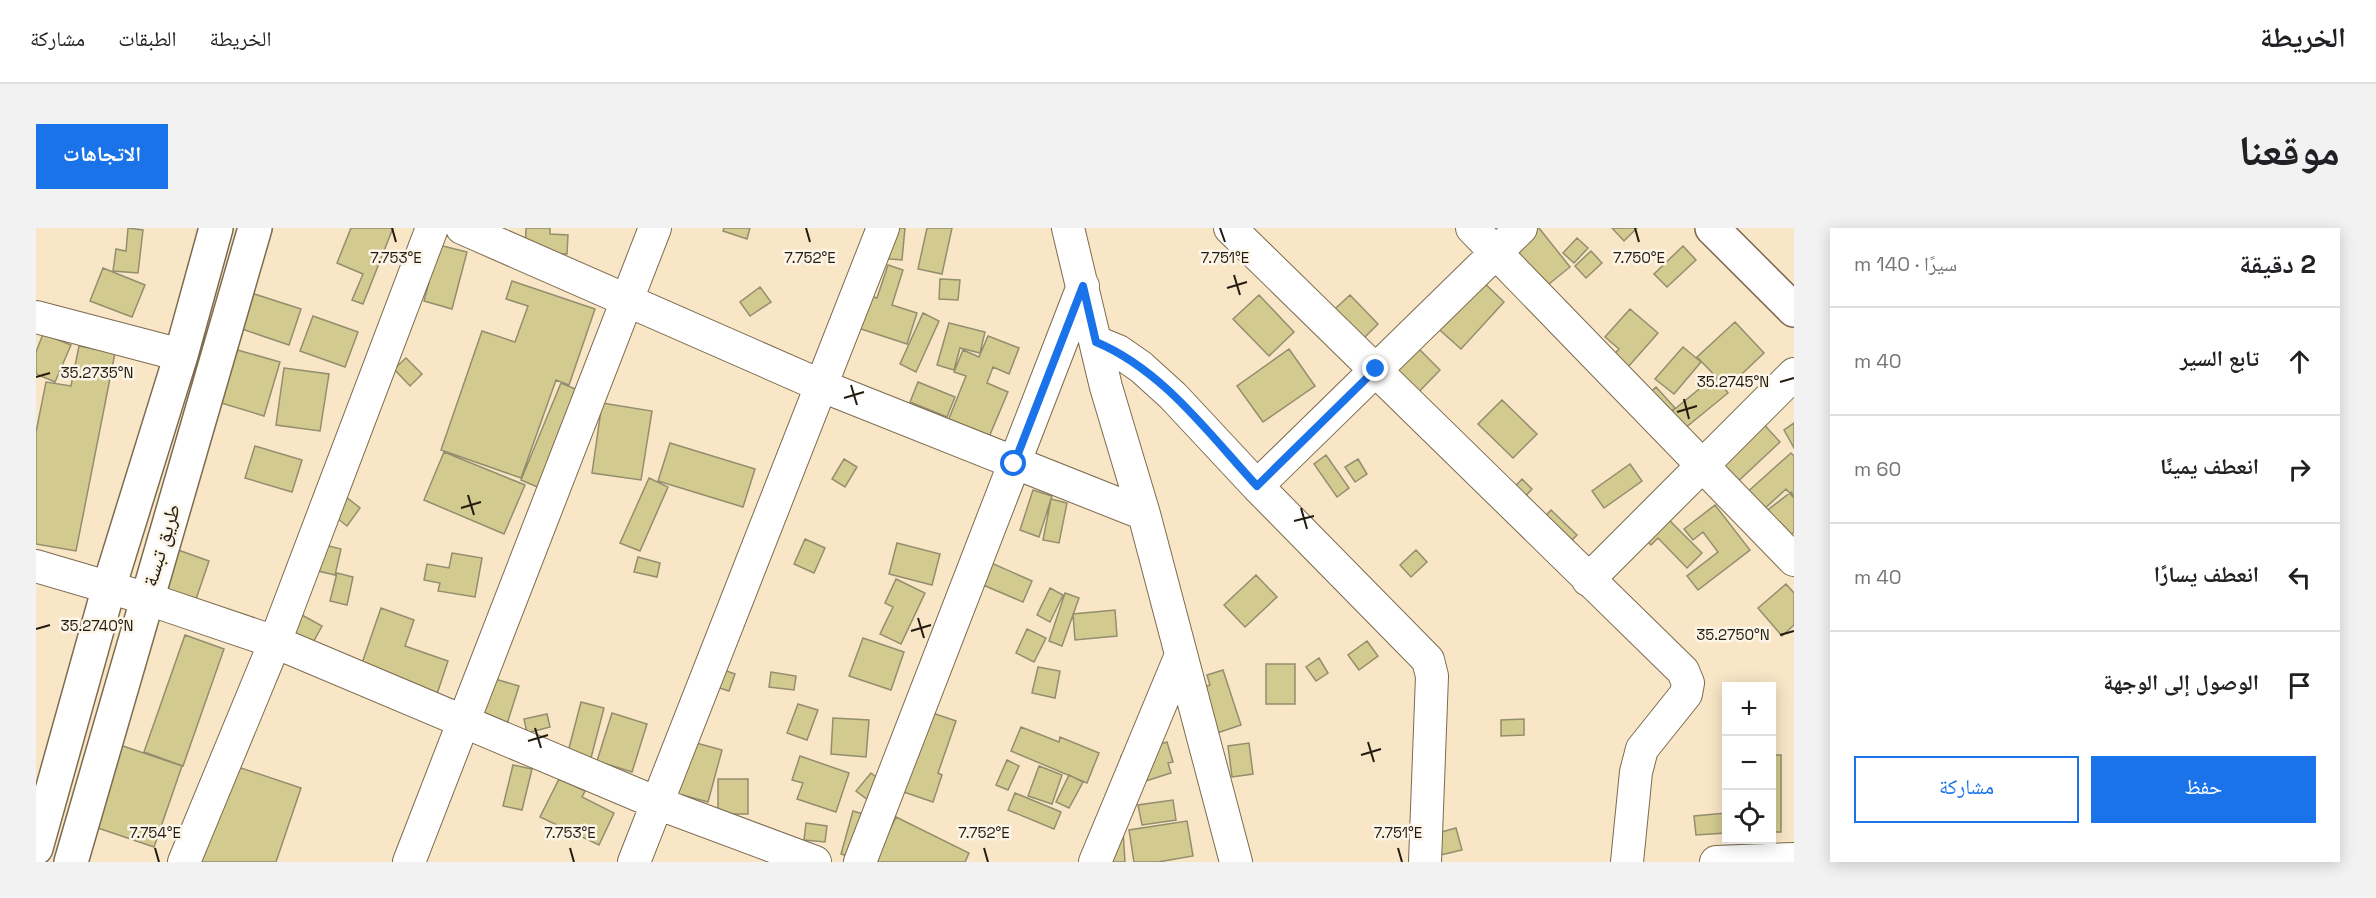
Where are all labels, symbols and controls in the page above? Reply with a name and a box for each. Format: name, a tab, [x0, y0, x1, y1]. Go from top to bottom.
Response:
text: الخريطة	[2260, 19, 2346, 55]
text: مشاركة	[30, 25, 85, 52]
text: الطبقات	[118, 25, 177, 52]
text: الخريطة	[210, 25, 271, 52]
button: الاتجاهات	[36, 124, 168, 189]
text: موقعنا	[2239, 124, 2340, 177]
text: 2 دقيقة	[2239, 247, 2316, 281]
text: 7.753°E	[370, 248, 422, 267]
text: 7.752°E	[784, 248, 836, 267]
text: 7.751°E	[1201, 248, 1249, 267]
text: 7.750°E	[1613, 248, 1665, 267]
text: سيرًا · 140 m	[1854, 251, 1957, 277]
text: تابع السير	[2180, 344, 2259, 372]
icon: ahead	[2283, 345, 2316, 378]
text: 40 m	[1854, 348, 1902, 374]
route end	[1362, 355, 1388, 381]
text: 35.2735°N	[61, 363, 133, 382]
text: 35.2745°N	[1697, 372, 1769, 391]
route start	[1000, 450, 1026, 476]
text: انعطف يمينًا	[2160, 452, 2259, 480]
icon: right	[2283, 453, 2316, 486]
text: 60 m	[1854, 456, 1901, 482]
street label: طريق تبسة	[136, 500, 186, 590]
text: انعطف يسارًا	[2154, 560, 2259, 588]
icon: left	[2283, 561, 2316, 594]
text: 40 m	[1854, 564, 1902, 590]
text: 35.2740°N	[60, 616, 134, 635]
text: 35.2750°N	[1696, 625, 1770, 644]
text: الوصول إلى الوجهة	[2103, 668, 2259, 696]
icon: arrive	[2283, 669, 2316, 702]
map controls	[1722, 682, 1776, 844]
button: +	[1722, 682, 1776, 736]
button: −	[1722, 736, 1776, 790]
button: مشاركة	[1854, 756, 2079, 823]
button: حفظ	[2091, 756, 2316, 823]
button: locate	[1722, 790, 1776, 844]
text: 7.754°E	[129, 823, 181, 842]
text: 7.753°E	[544, 823, 596, 842]
text: 7.752°E	[958, 823, 1010, 842]
text: 7.751°E	[1374, 823, 1422, 842]

